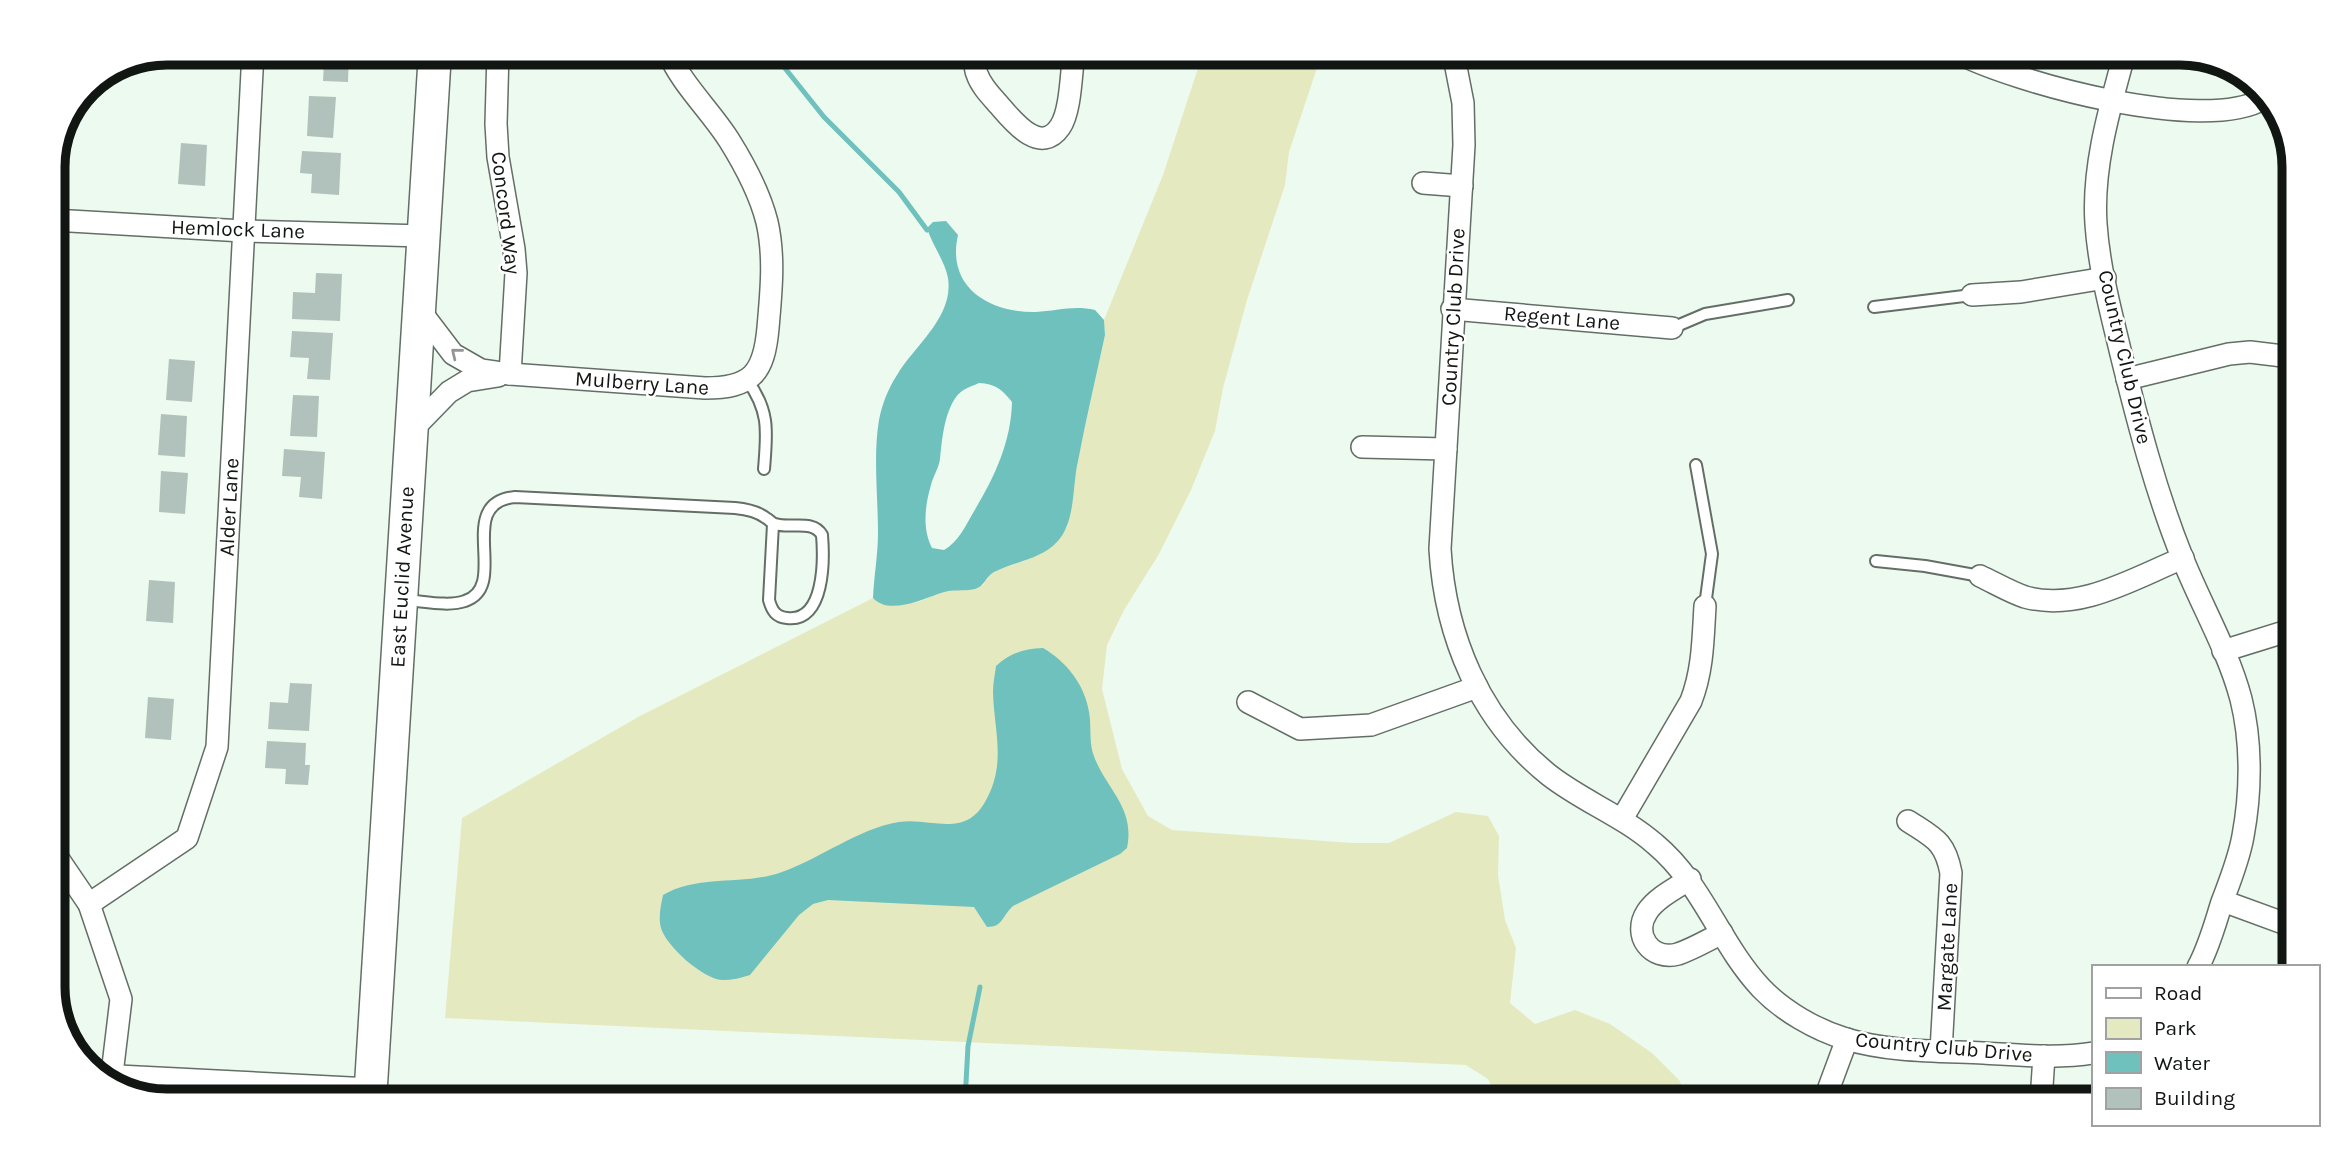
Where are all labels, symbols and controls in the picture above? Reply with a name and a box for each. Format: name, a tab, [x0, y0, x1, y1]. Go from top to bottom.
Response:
street label: Concord Way	[487, 150, 525, 276]
street label: Hemlock Lane	[170, 215, 306, 243]
street label: Country Club Drive	[1436, 228, 1470, 406]
street label: Country Club Drive	[2093, 268, 2157, 446]
street label: Regent Lane	[1503, 301, 1621, 335]
one-way arrow	[451, 349, 463, 362]
street label: Mulberry Lane	[574, 366, 710, 400]
street label: Alder Lane	[214, 457, 244, 557]
street label: East Euclid Avenue	[385, 486, 419, 668]
street label: Margate Lane	[1932, 882, 1962, 1012]
legend	[2092, 965, 2319, 1126]
text: Road	[2154, 981, 2202, 1005]
text: Park	[2154, 1016, 2197, 1040]
street label: Country Club Drive	[1854, 1027, 2034, 1067]
text: Water	[2154, 1051, 2210, 1075]
text: Building	[2154, 1086, 2235, 1110]

